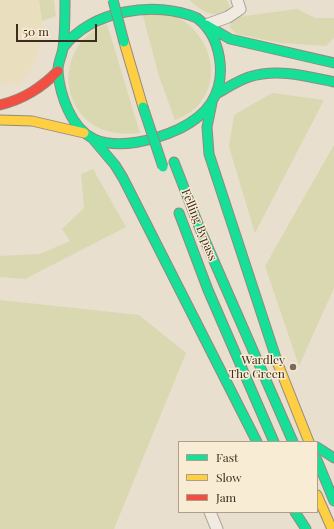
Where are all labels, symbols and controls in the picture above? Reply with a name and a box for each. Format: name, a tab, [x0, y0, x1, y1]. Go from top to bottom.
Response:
scale bar	[18, 16, 99, 42]
text: 50 m	[23, 23, 49, 39]
street label: Felling Bypass	[178, 187, 220, 263]
place label: Wardley The Green	[229, 353, 285, 381]
marker: Wardley The Green	[288, 362, 298, 372]
legend	[178, 441, 318, 513]
text: Fast	[216, 449, 238, 465]
text: Slow	[216, 469, 242, 485]
text: Jam	[216, 489, 236, 505]

